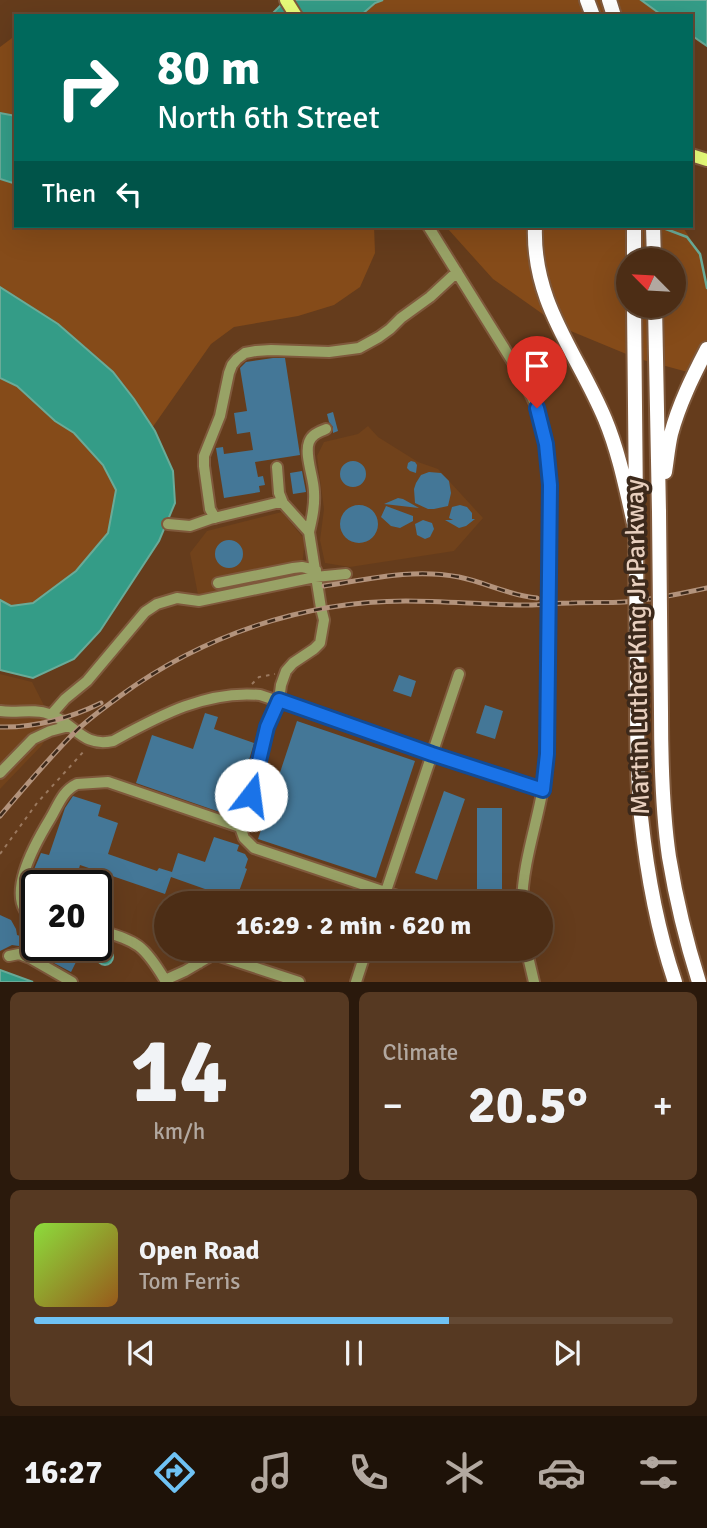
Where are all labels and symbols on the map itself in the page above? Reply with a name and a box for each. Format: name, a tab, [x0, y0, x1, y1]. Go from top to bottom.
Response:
north arrow	[616, 248, 686, 318]
pin	[507, 336, 567, 408]
street label: Martin Luther King Jr Parkway	[619, 479, 657, 815]
position arrow	[214, 758, 288, 832]
speed limit sign: 20	[21, 870, 112, 961]

